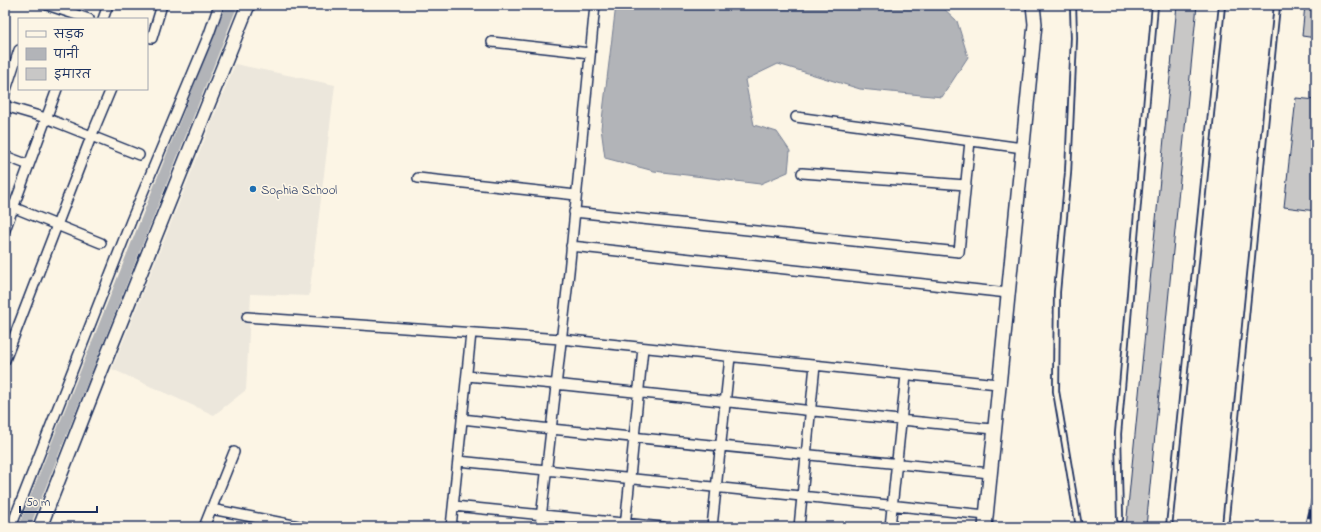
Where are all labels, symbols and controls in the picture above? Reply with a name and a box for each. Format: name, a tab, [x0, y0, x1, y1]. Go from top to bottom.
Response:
legend	[18, 18, 148, 90]
text: सड़क	[53, 26, 85, 44]
text: पानी	[53, 45, 79, 64]
text: इमारत	[54, 66, 92, 84]
place label: Sophia School	[261, 181, 337, 200]
marker: Sophia School	[248, 184, 258, 194]
scale bar	[20, 488, 97, 514]
text: 50 m	[26, 494, 50, 512]

